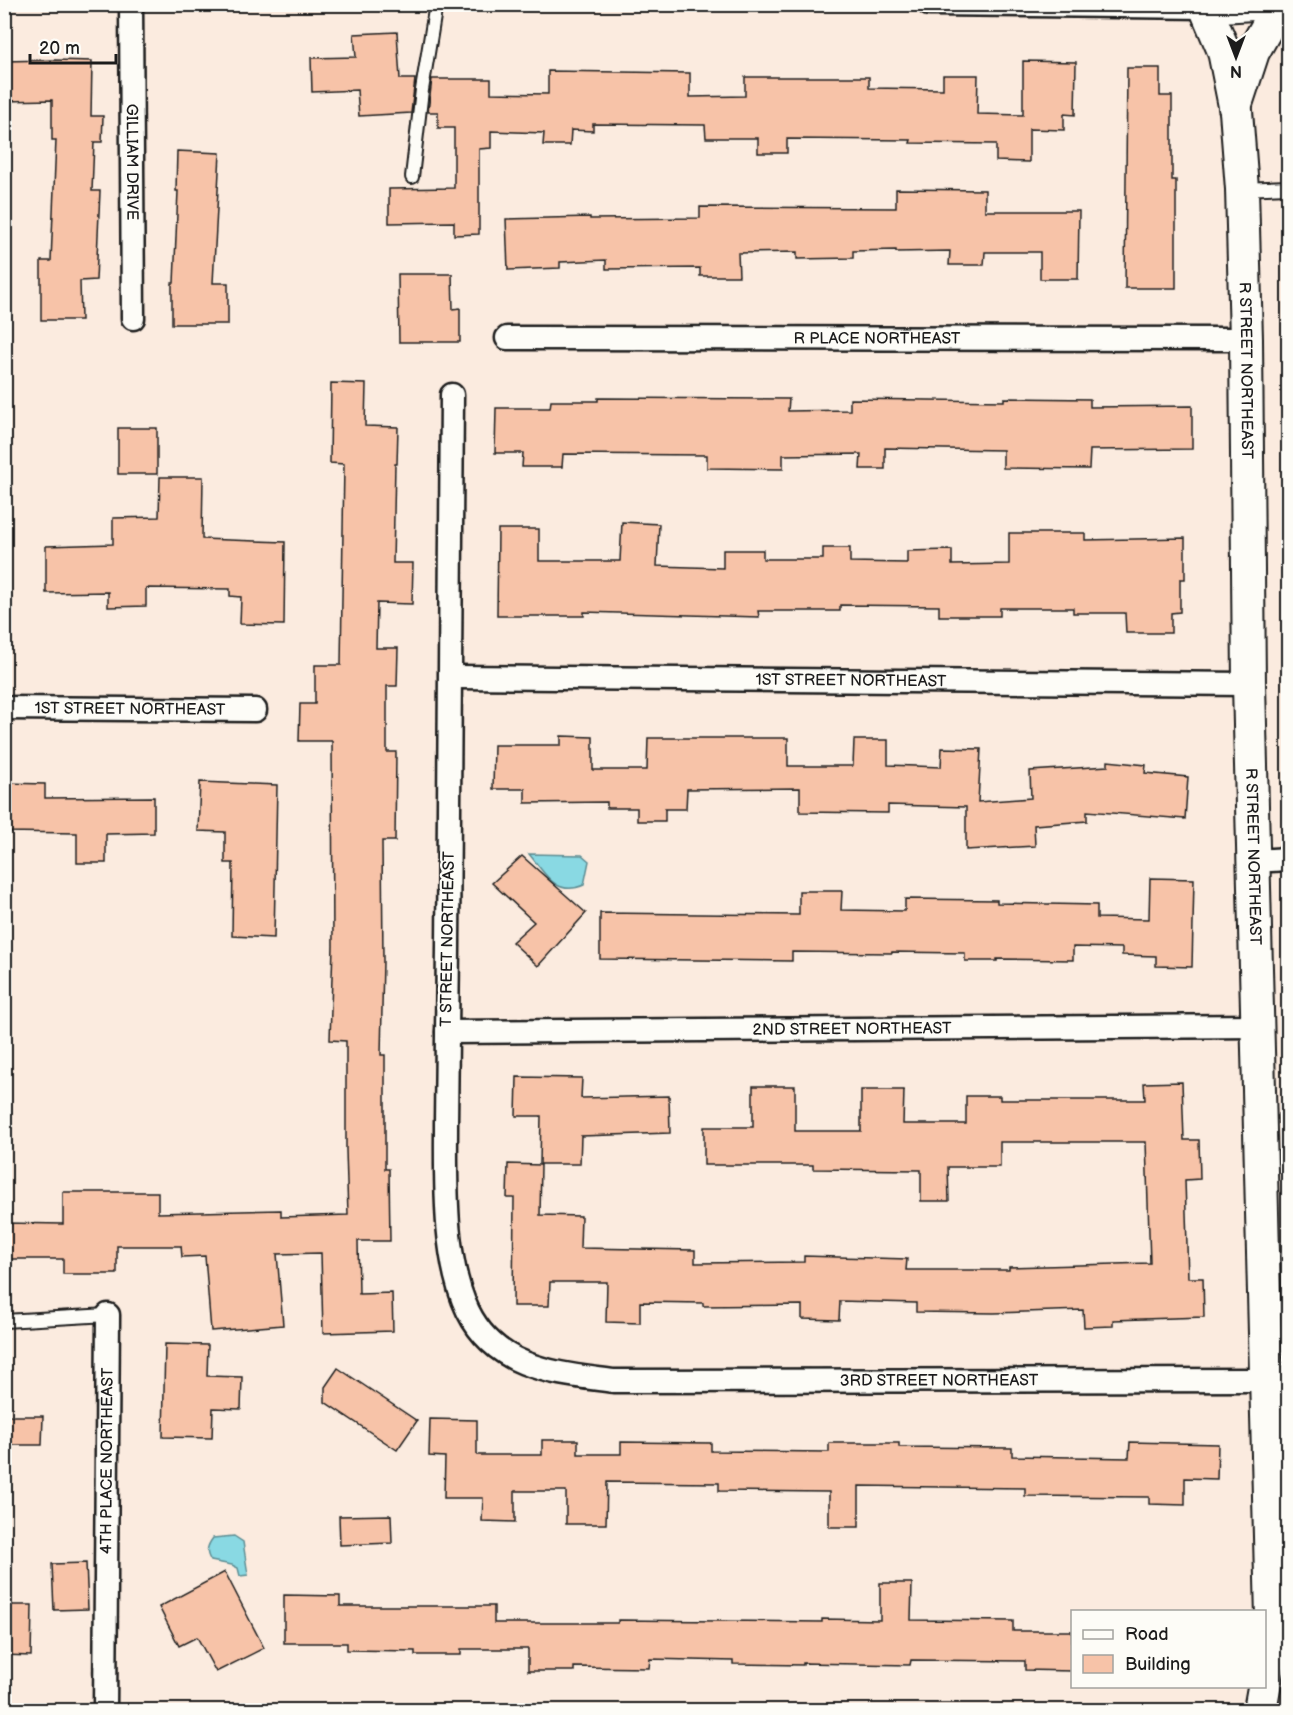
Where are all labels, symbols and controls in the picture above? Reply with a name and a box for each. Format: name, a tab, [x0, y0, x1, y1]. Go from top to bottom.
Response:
scale bar	[30, 27, 116, 65]
north arrow	[1206, 27, 1266, 87]
text: 20 m	[39, 38, 80, 59]
text: N	[1230, 61, 1242, 80]
street label: GILLIAM DRIVE	[122, 104, 142, 220]
street label: R STREET NORTHEAST	[1235, 282, 1257, 459]
street label: R PLACE NORTHEAST	[794, 329, 961, 348]
street label: 1ST STREET NORTHEAST	[755, 670, 947, 691]
street label: 1ST STREET NORTHEAST	[34, 699, 226, 719]
street label: R STREET NORTHEAST	[1242, 768, 1265, 946]
street label: T STREET NORTHEAST	[437, 851, 459, 1027]
street label: 2ND STREET NORTHEAST	[752, 1019, 952, 1039]
street label: 4TH PLACE NORTHEAST	[97, 1367, 117, 1554]
street label: 3RD STREET NORTHEAST	[840, 1371, 1039, 1390]
legend	[1071, 1610, 1266, 1688]
text: Road	[1125, 1624, 1169, 1645]
text: Building	[1125, 1654, 1191, 1675]

